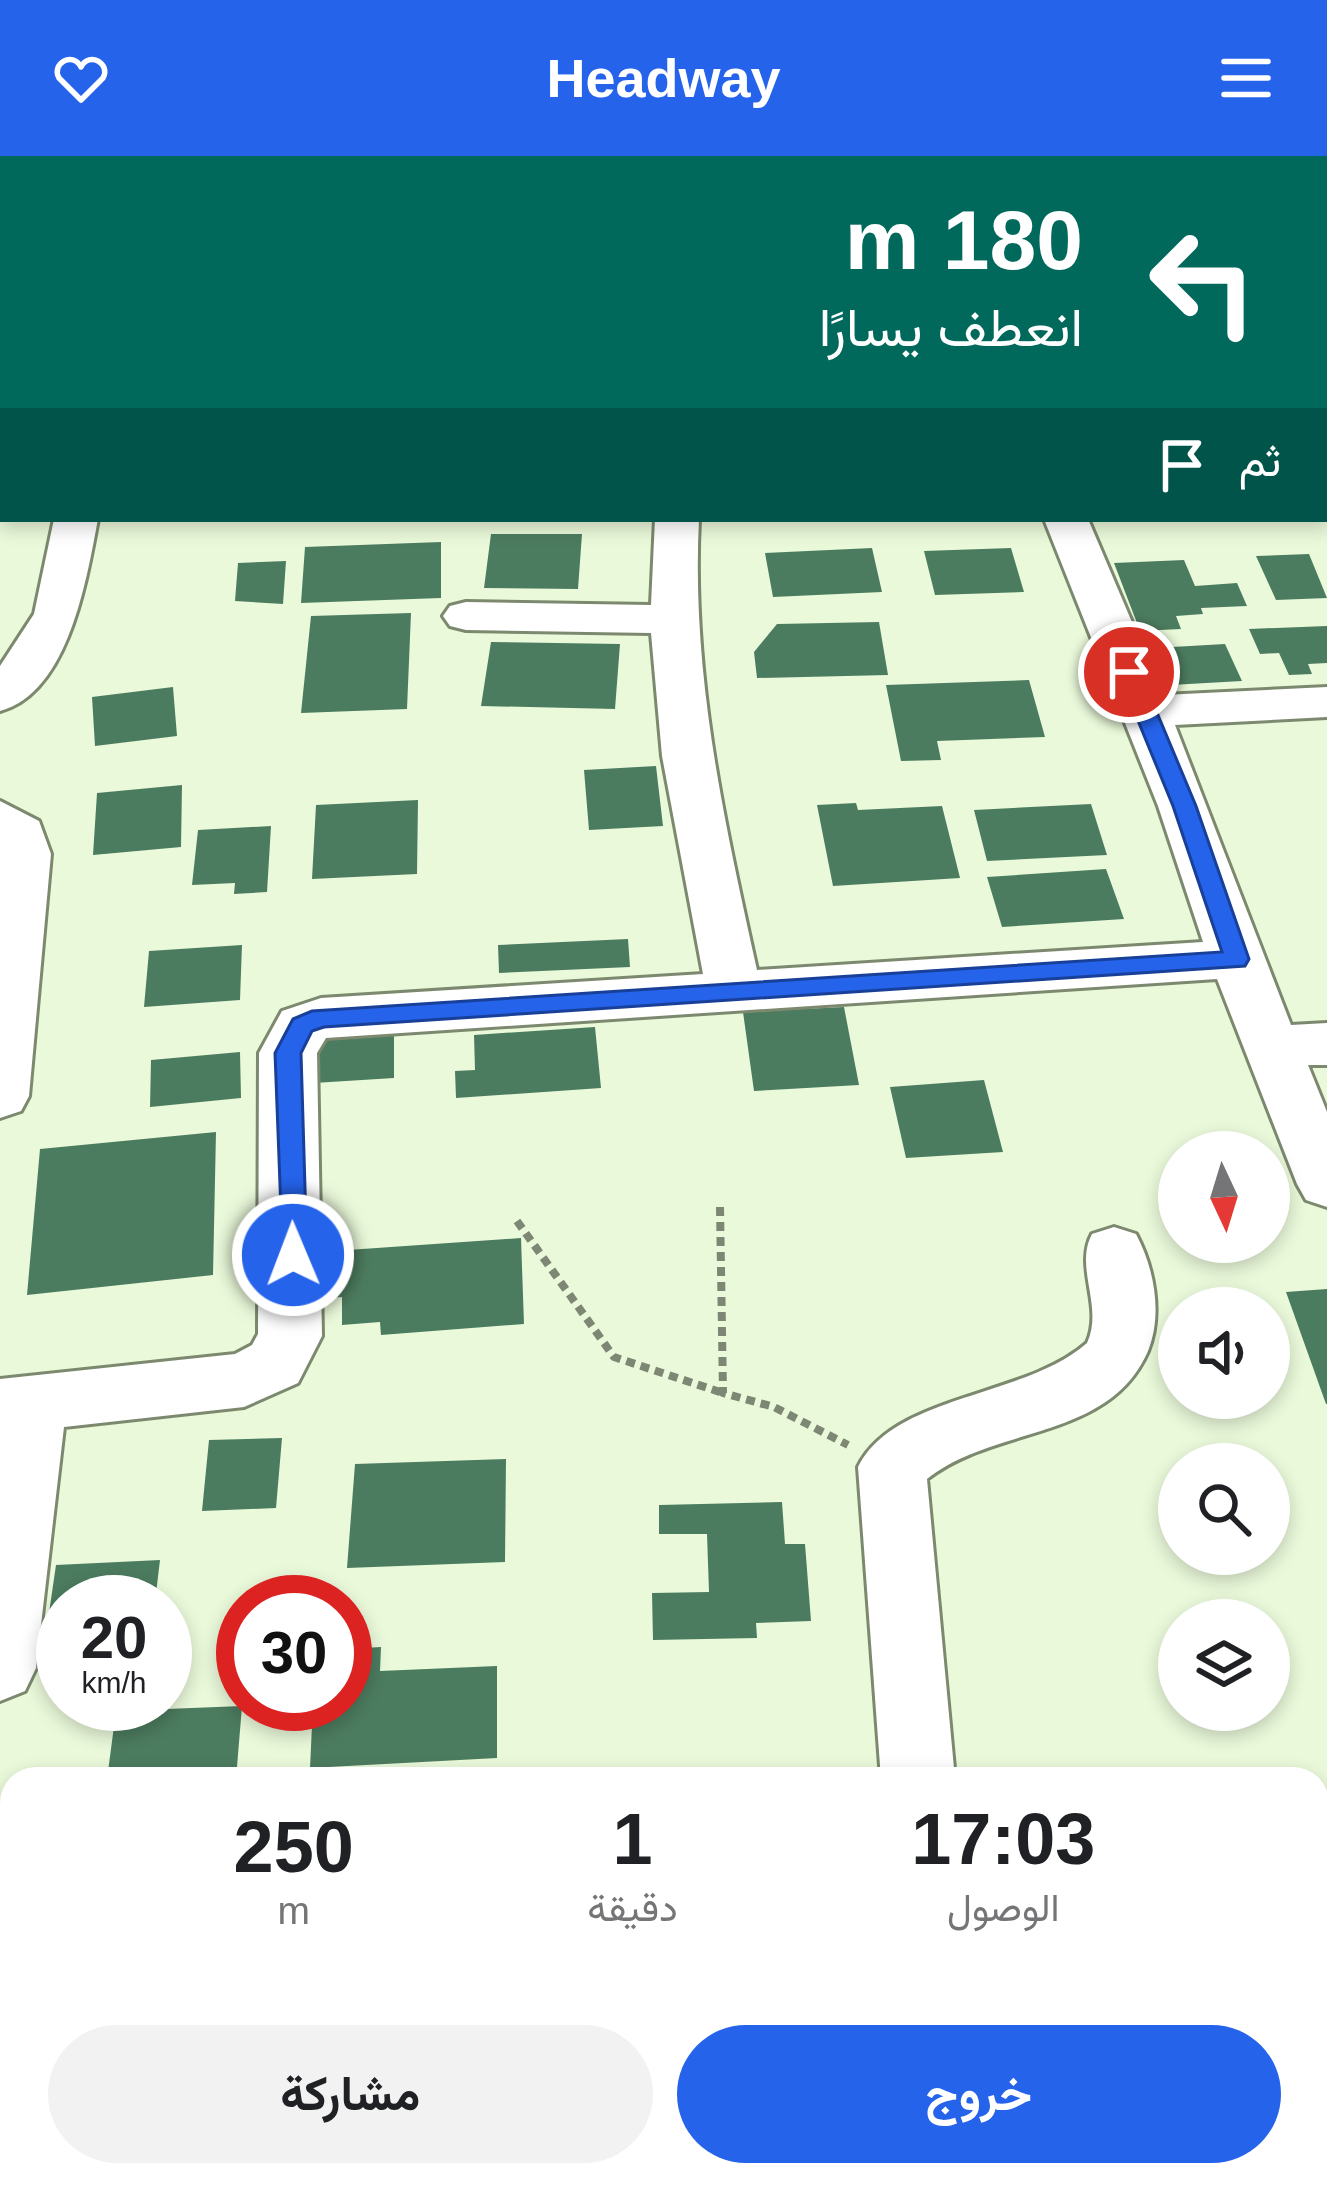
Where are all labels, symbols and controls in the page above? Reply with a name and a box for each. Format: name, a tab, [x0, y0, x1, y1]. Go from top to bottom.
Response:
icon: heart	[48, 45, 114, 111]
icon: menu	[1213, 45, 1279, 111]
text: Headway	[546, 48, 781, 108]
text: 180 m	[845, 193, 1083, 287]
icon: left	[1125, 204, 1281, 360]
text: انعطف يسارًا	[819, 297, 1083, 357]
icon: arrive	[1149, 432, 1215, 498]
text: ثم	[1239, 435, 1281, 486]
pin	[1078, 621, 1180, 723]
icon: arrive	[1096, 639, 1162, 705]
north arrow	[1158, 1131, 1290, 1263]
map controls	[1158, 1131, 1290, 1731]
position arrow	[230, 1192, 356, 1318]
button: sound	[1158, 1287, 1290, 1419]
button: search	[1158, 1443, 1290, 1575]
speed limit sign: 30	[216, 1575, 372, 1731]
button: layers	[1158, 1599, 1290, 1731]
text: 20	[81, 1604, 147, 1671]
text: km/h	[81, 1666, 147, 1699]
text: 1	[612, 1799, 653, 1879]
text: 17:03	[911, 1799, 1095, 1879]
text: 250	[234, 1807, 354, 1887]
text: دقيقة	[587, 1886, 678, 1929]
text: الوصول	[947, 1886, 1060, 1929]
text: m	[277, 1889, 310, 1932]
button: مشاركة	[48, 2025, 653, 2163]
button: خروج	[677, 2025, 1281, 2163]

